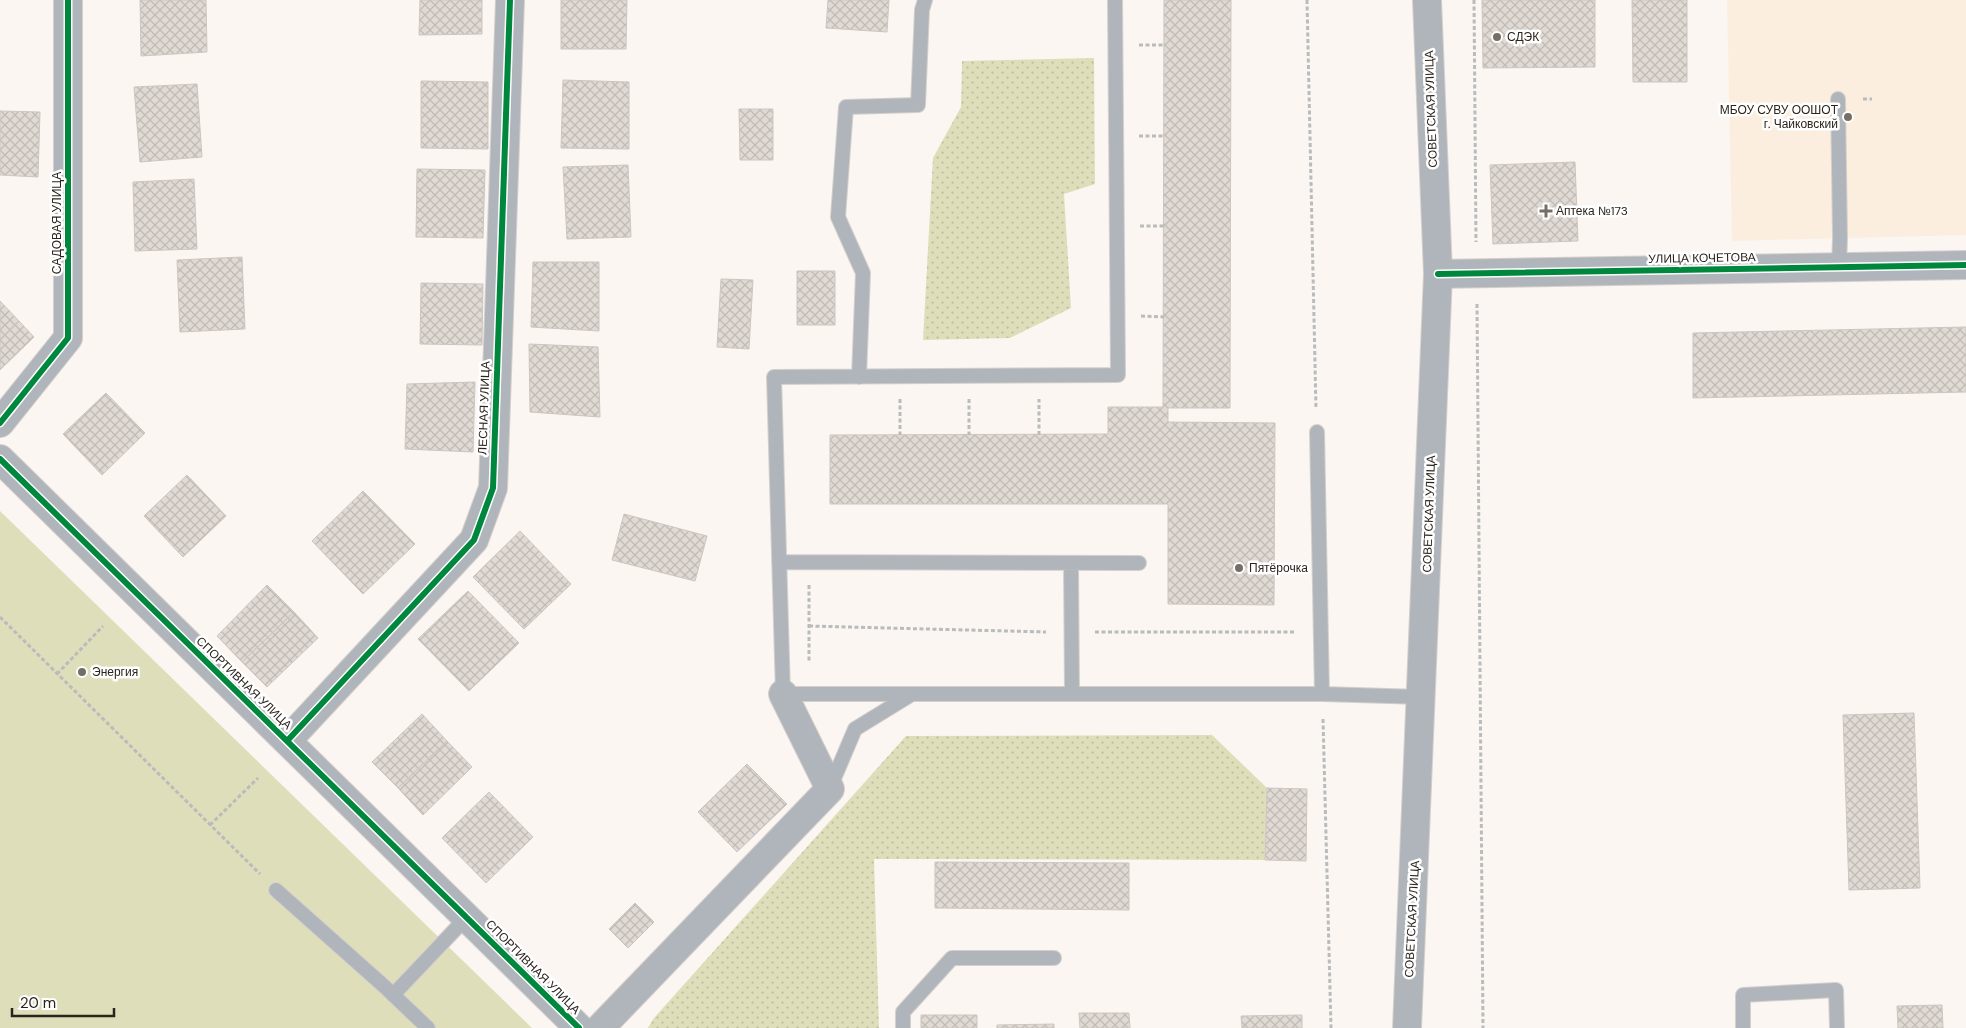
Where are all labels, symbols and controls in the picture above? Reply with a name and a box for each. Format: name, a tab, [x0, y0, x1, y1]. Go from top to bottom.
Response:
place label: СДЭК	[1507, 29, 1539, 45]
marker: СДЭК	[1491, 31, 1503, 43]
street label: СОВЕТСКАЯ УЛИЦА	[1421, 50, 1441, 168]
place label: МБОУ СУВУ ООШОТ г. Чайковский	[1720, 102, 1839, 132]
marker: МБОУ СУВУ ООШОТ г. Чайковский	[1842, 111, 1854, 123]
street label: САДОВАЯ УЛИЦА	[49, 172, 65, 274]
place label: Аптека №173	[1556, 203, 1628, 219]
marker: Аптека №173	[1540, 205, 1552, 217]
street label: УЛИЦА КОЧЕТОВА	[1648, 249, 1756, 267]
street label: ЛЕСНАЯ УЛИЦА	[474, 361, 494, 455]
street label: СОВЕТСКАЯ УЛИЦА	[1419, 455, 1439, 573]
place label: Пятёрочка	[1249, 560, 1308, 576]
marker: Пятёрочка	[1233, 562, 1245, 574]
street label: СПОРТИВНАЯ УЛИЦА	[193, 633, 295, 733]
place label: Энергия	[92, 664, 138, 680]
marker: Энергия	[76, 666, 88, 678]
street label: СОВЕТСКАЯ УЛИЦА	[1401, 860, 1423, 978]
street label: СПОРТИВНАЯ УЛИЦА	[482, 916, 584, 1018]
scale bar	[12, 986, 115, 1018]
text: 20 m	[20, 993, 56, 1013]

